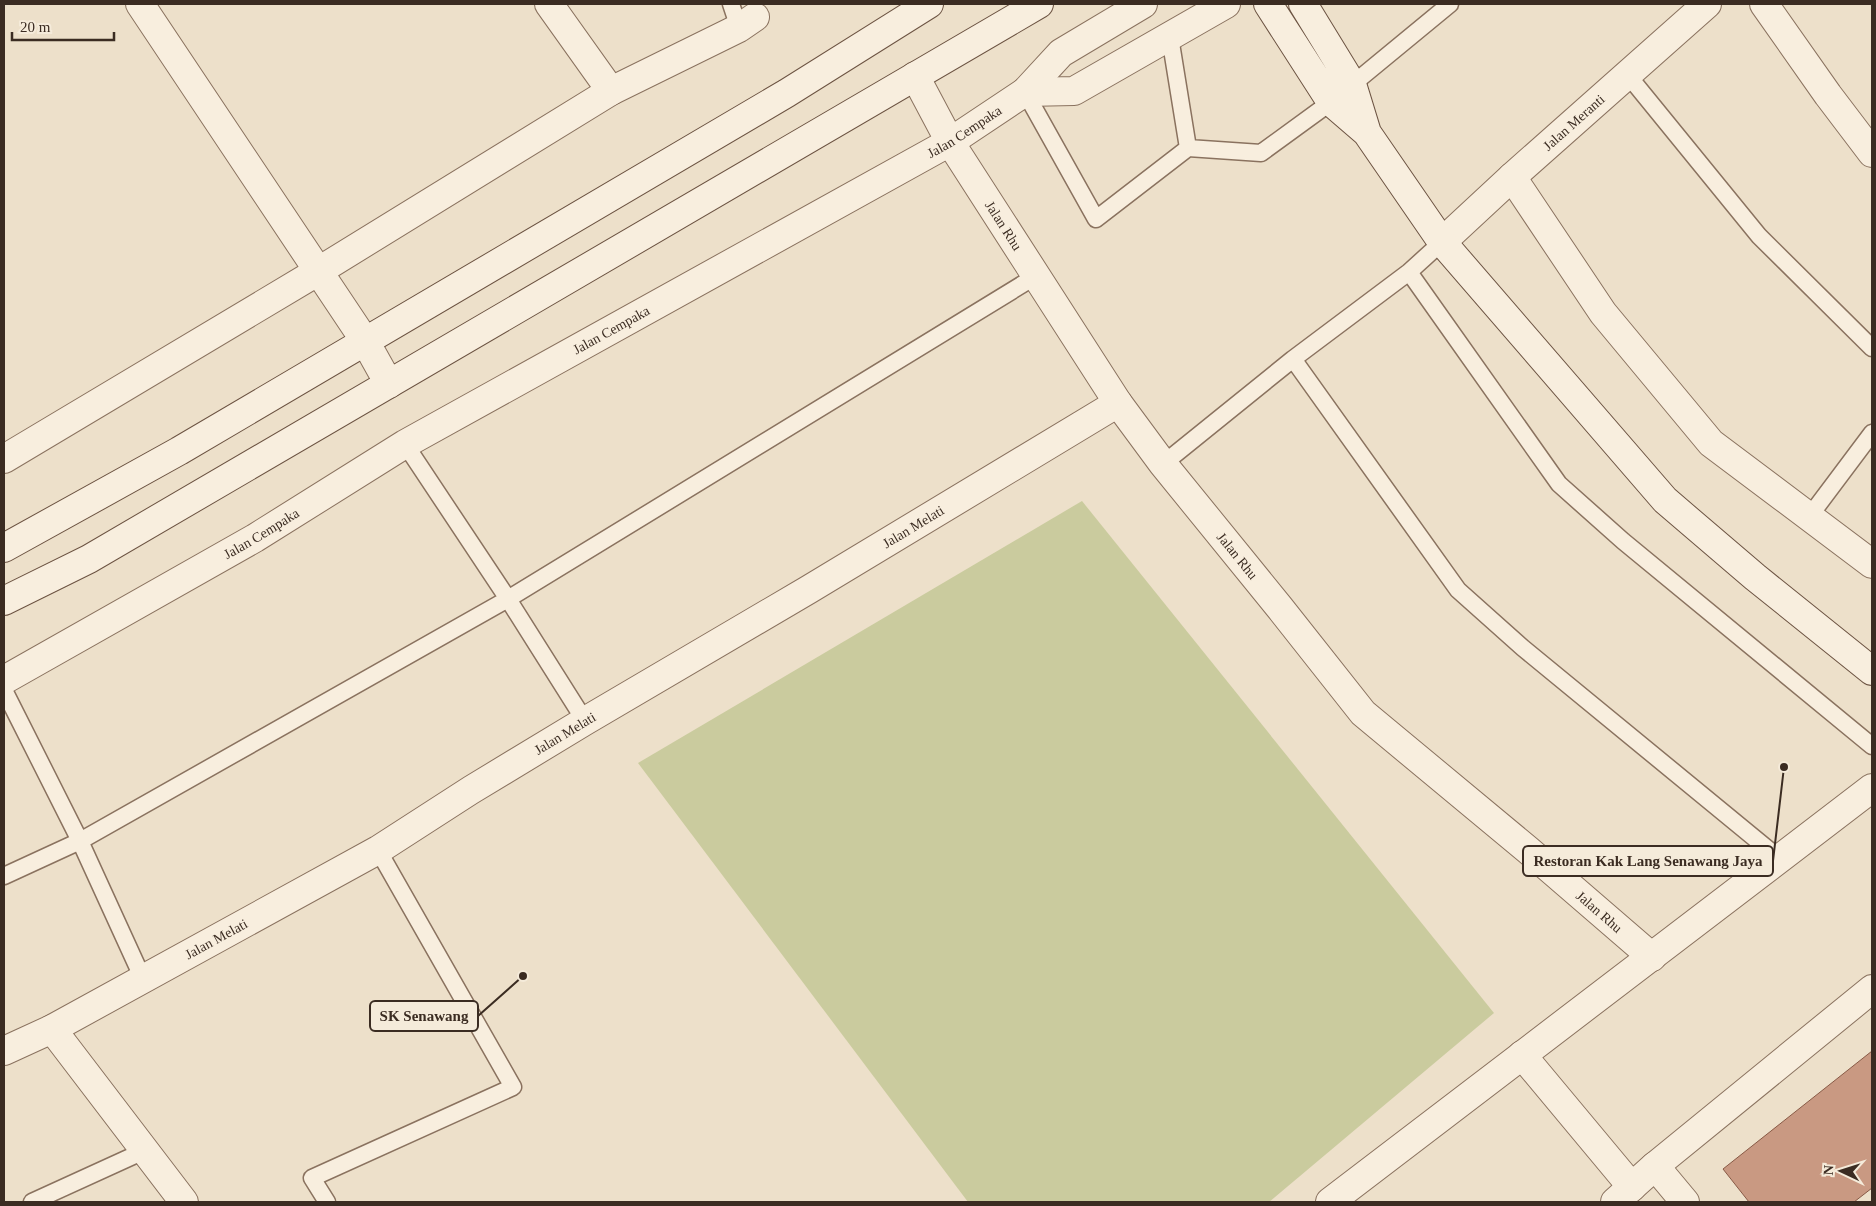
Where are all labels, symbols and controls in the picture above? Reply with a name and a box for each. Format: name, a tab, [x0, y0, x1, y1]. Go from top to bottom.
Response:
scale bar	[12, 10, 115, 42]
text: 20 m	[20, 19, 51, 35]
street label: Jalan Meranti	[1540, 91, 1607, 153]
street label: Jalan Cempaka	[924, 102, 1005, 161]
street label: Jalan Rhu	[982, 198, 1025, 253]
street label: Jalan Cempaka	[570, 302, 653, 357]
street label: Jalan Melati	[880, 502, 947, 551]
street label: Jalan Cempaka	[221, 505, 302, 562]
street label: Jalan Rhu	[1214, 529, 1261, 582]
street label: Jalan Melati	[531, 709, 598, 757]
callout: Restoran Kak Lang Senawang Jaya	[1523, 846, 1773, 876]
text: Restoran Kak Lang Senawang Jaya	[1533, 853, 1763, 869]
street label: Jalan Rhu	[1573, 888, 1625, 935]
street label: Jalan Melati	[182, 916, 250, 962]
callout: SK Senawang	[370, 1001, 478, 1031]
text: SK Senawang	[380, 1008, 469, 1024]
north arrow	[1816, 1146, 1866, 1196]
text: N	[1821, 1165, 1836, 1176]

